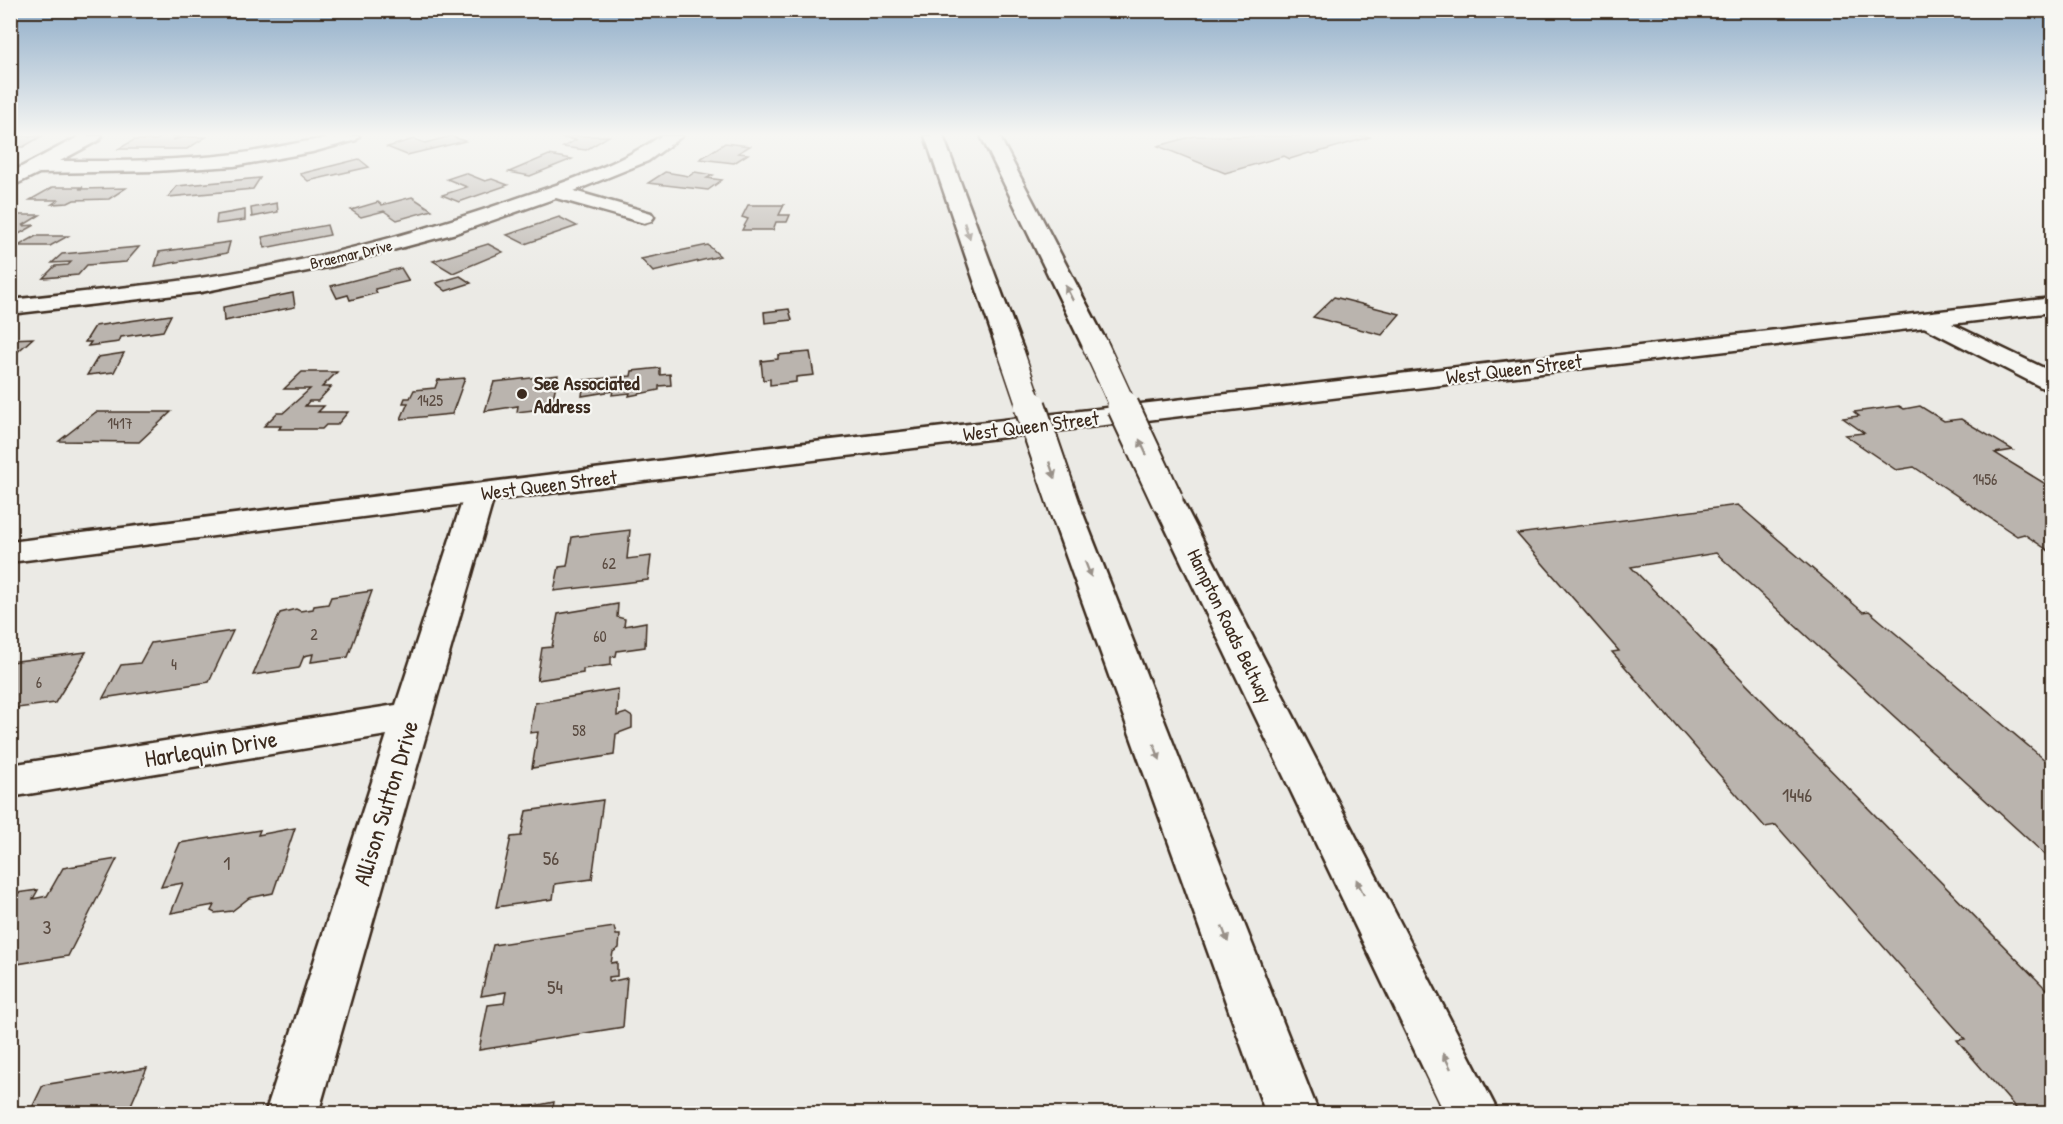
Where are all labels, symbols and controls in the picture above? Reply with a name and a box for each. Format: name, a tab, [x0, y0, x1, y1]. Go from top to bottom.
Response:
one-way arrow	[963, 222, 973, 240]
street label: Braemar Drive	[308, 234, 395, 274]
one-way arrow	[1064, 284, 1074, 302]
street label: West Queen Street	[1444, 347, 1585, 390]
place label: See Associated Address	[534, 369, 640, 419]
marker: See Associated Address	[515, 387, 529, 401]
house number: 1425	[417, 389, 443, 411]
street label: West Queen Street	[961, 404, 1102, 447]
house number: 1417	[107, 412, 133, 434]
one-way arrow	[1138, 439, 1147, 456]
one-way arrow	[1047, 461, 1057, 479]
street label: West Queen Street	[479, 463, 620, 506]
house number: 1456	[1973, 468, 1997, 490]
street label: Hampton Roads Beltway	[1181, 544, 1280, 708]
house number: 62	[602, 552, 616, 574]
one-way arrow	[1084, 560, 1093, 578]
house number: 2	[310, 623, 318, 645]
house number: 60	[593, 625, 607, 647]
house number: 4	[171, 653, 177, 675]
house number: 6	[36, 671, 42, 693]
street label: Allison Sutton Drive	[345, 716, 425, 889]
house number: 58	[572, 719, 586, 741]
street label: Harlequin Drive	[142, 722, 280, 774]
one-way arrow	[1152, 743, 1162, 761]
house number: 1446	[1782, 781, 1812, 808]
house number: 56	[543, 844, 559, 871]
house number: 1	[223, 849, 231, 876]
one-way arrow	[1355, 878, 1365, 895]
house number: 3	[43, 913, 52, 940]
one-way arrow	[1221, 925, 1231, 943]
house number: 54	[547, 973, 563, 1000]
one-way arrow	[1442, 1053, 1452, 1070]

